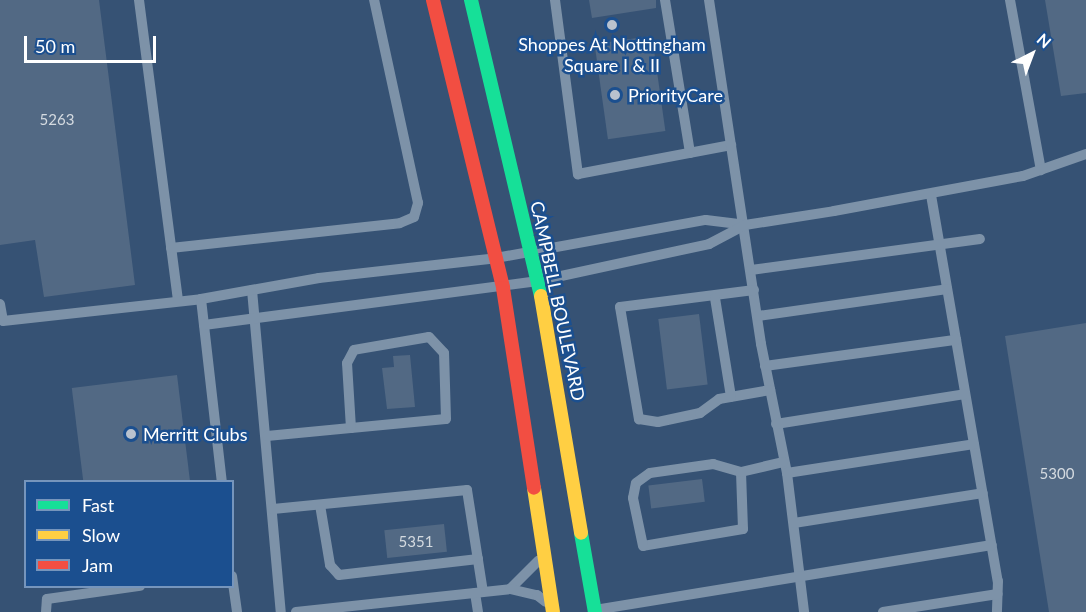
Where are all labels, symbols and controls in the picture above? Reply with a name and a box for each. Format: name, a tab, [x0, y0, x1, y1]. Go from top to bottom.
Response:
marker: Shoppes At Nottingham Square I & II	[605, 18, 619, 32]
scale bar	[27, 24, 159, 62]
north arrow	[1002, 24, 1062, 84]
text: N	[1033, 29, 1055, 51]
place label: Shoppes At Nottingham Square I & II	[518, 34, 706, 76]
text: 50 m	[35, 35, 75, 57]
place label: PriorityCare	[628, 84, 723, 106]
marker: PriorityCare	[606, 86, 624, 104]
house number: 5263	[40, 111, 74, 129]
street label: CAMPBELL BOULEVARD	[526, 199, 590, 403]
place label: Merritt Clubs	[143, 423, 247, 445]
marker: Merritt Clubs	[124, 427, 138, 441]
house number: 5300	[1040, 465, 1074, 483]
legend	[24, 480, 234, 588]
text: Fast	[82, 494, 114, 516]
text: Slow	[82, 524, 120, 546]
house number: 5351	[399, 533, 433, 551]
text: Jam	[82, 554, 113, 576]

